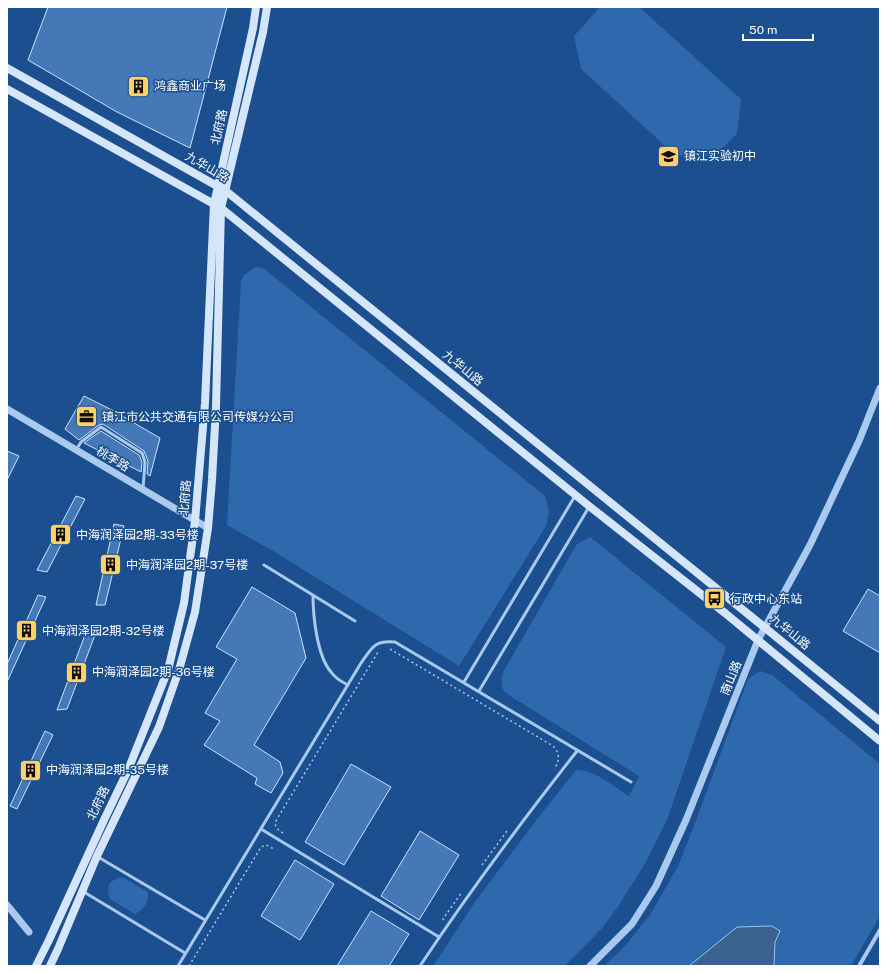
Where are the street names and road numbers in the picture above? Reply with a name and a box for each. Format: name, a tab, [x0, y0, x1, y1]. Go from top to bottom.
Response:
street label: 北府路	[208, 108, 230, 146]
street label: 九华山路	[183, 149, 231, 185]
street label: 九华山路	[440, 347, 486, 389]
street label: 桃李路	[94, 444, 132, 474]
street label: 北府路	[176, 479, 194, 517]
street label: 九华山路	[767, 611, 813, 653]
street label: 南山路	[718, 659, 744, 697]
street label: 北府路	[84, 784, 112, 822]

